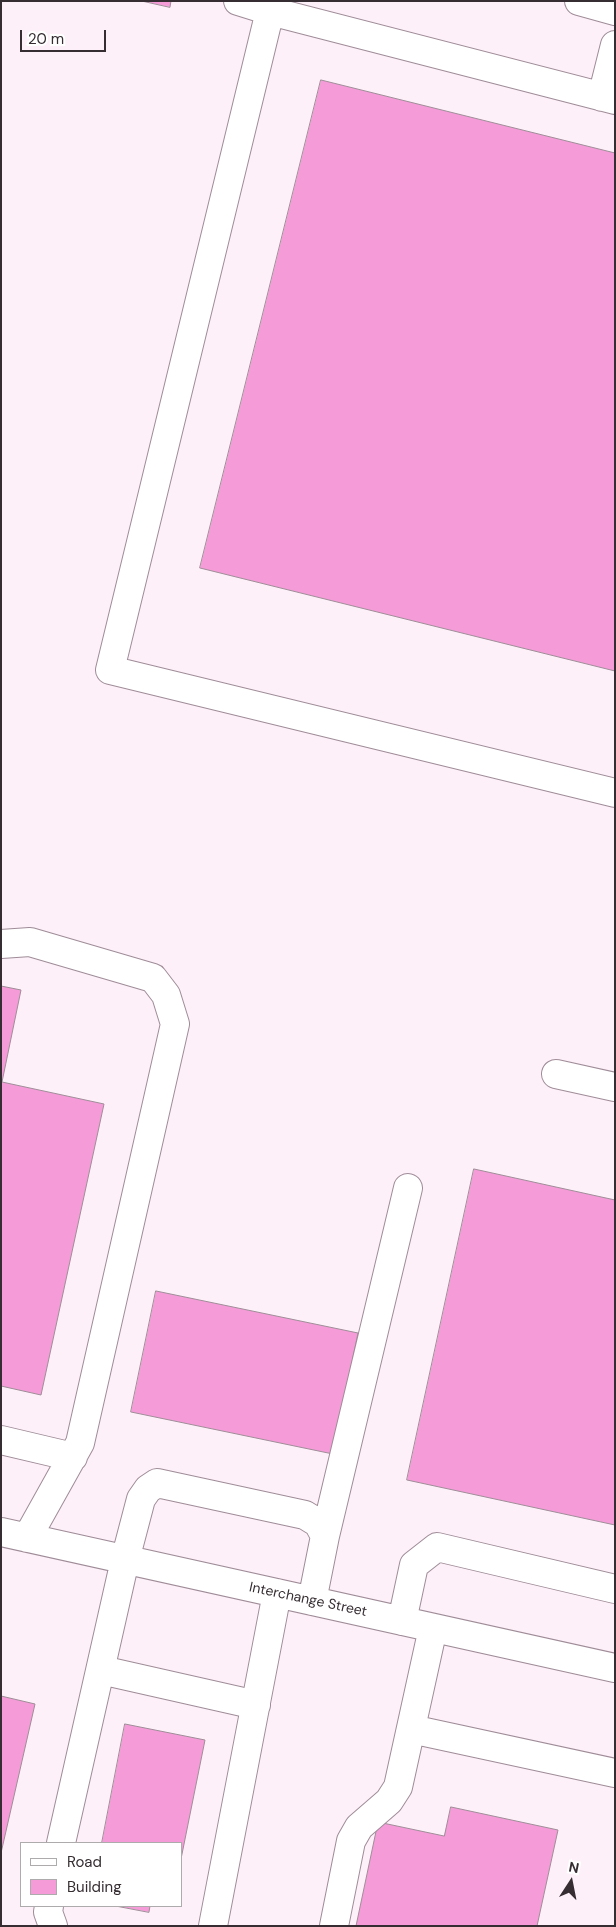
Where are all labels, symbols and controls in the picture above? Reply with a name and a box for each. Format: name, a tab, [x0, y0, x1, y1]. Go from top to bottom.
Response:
scale bar	[22, 20, 109, 52]
text: 20 m	[28, 29, 64, 49]
street label: Interchange Street	[248, 1579, 368, 1621]
legend	[20, 1842, 182, 1907]
text: Road	[67, 1852, 102, 1872]
north arrow	[546, 1857, 596, 1907]
text: N	[567, 1857, 581, 1877]
text: Building	[67, 1877, 122, 1897]

